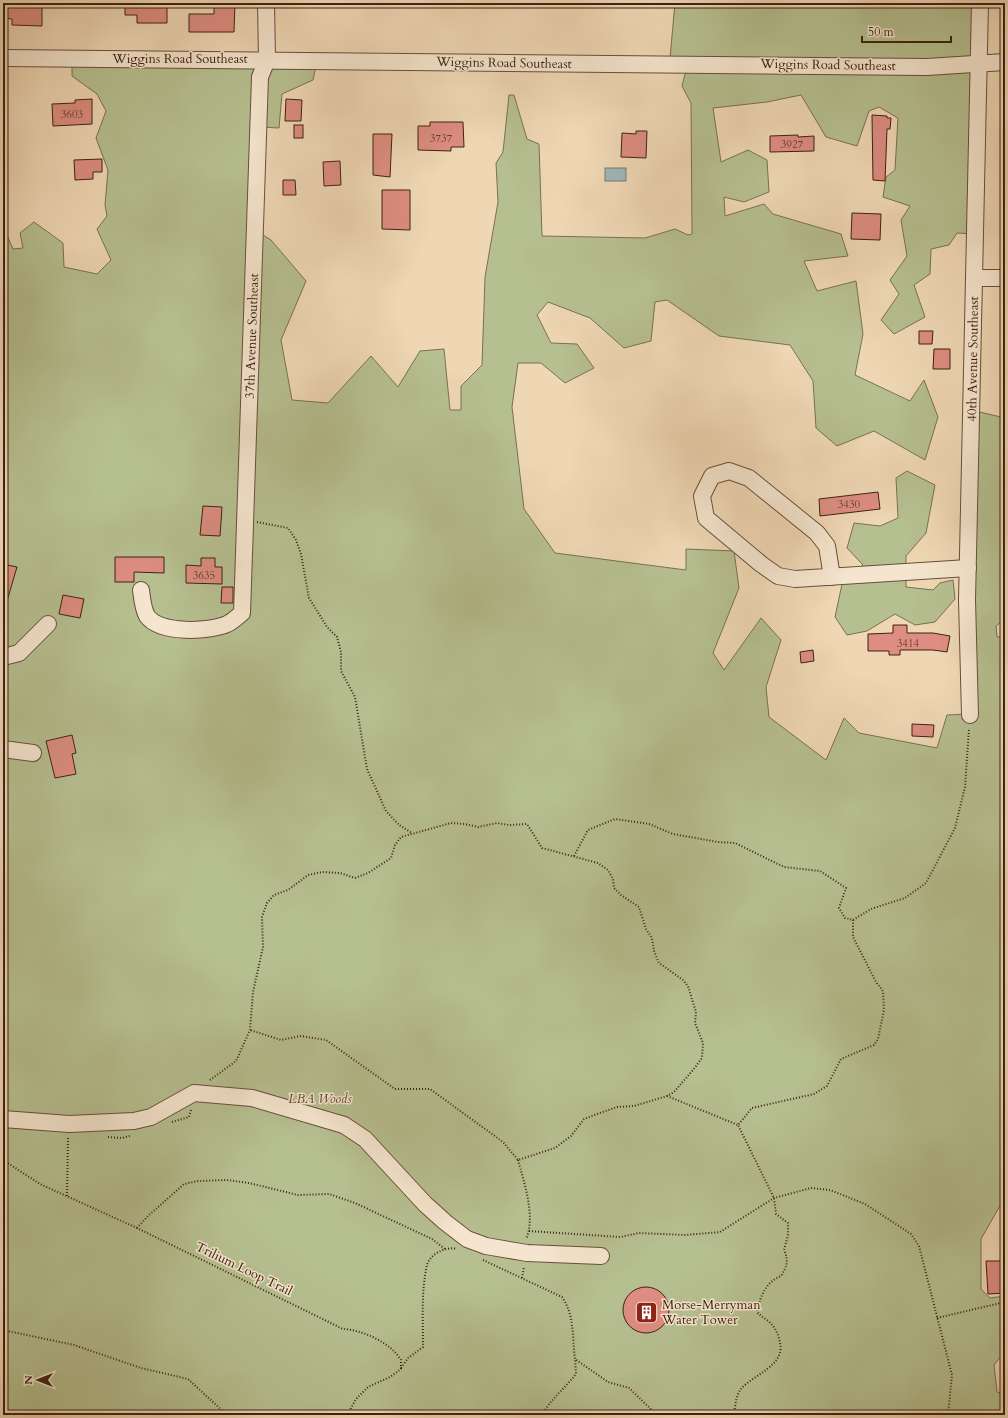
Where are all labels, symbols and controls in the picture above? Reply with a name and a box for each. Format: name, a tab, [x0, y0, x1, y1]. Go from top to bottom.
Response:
scale bar	[862, 18, 951, 44]
text: 50 m	[868, 24, 895, 40]
street label: Wiggins Road Southeast	[111, 50, 248, 68]
street label: Wiggins Road Southeast	[435, 53, 572, 73]
street label: Wiggins Road Southeast	[759, 55, 896, 75]
house number: 3603	[61, 107, 84, 122]
house number: 3737	[430, 131, 453, 146]
house number: 3927	[781, 137, 804, 152]
street label: 37th Avenue Southeast	[241, 273, 263, 399]
street label: 40th Avenue Southeast	[963, 296, 983, 422]
house number: 3430	[838, 497, 861, 512]
house number: 3635	[193, 568, 215, 583]
house number: 3414	[897, 636, 920, 651]
park label: LBA Woods	[288, 1090, 352, 1108]
street label: Trilium Loop Trail	[193, 1238, 296, 1301]
place label: Morse-Merryman Water Tower	[661, 1296, 761, 1329]
building icon: Morse-Merryman Water Tower	[633, 1299, 659, 1325]
north arrow	[18, 1360, 58, 1400]
text: N	[21, 1375, 36, 1385]

